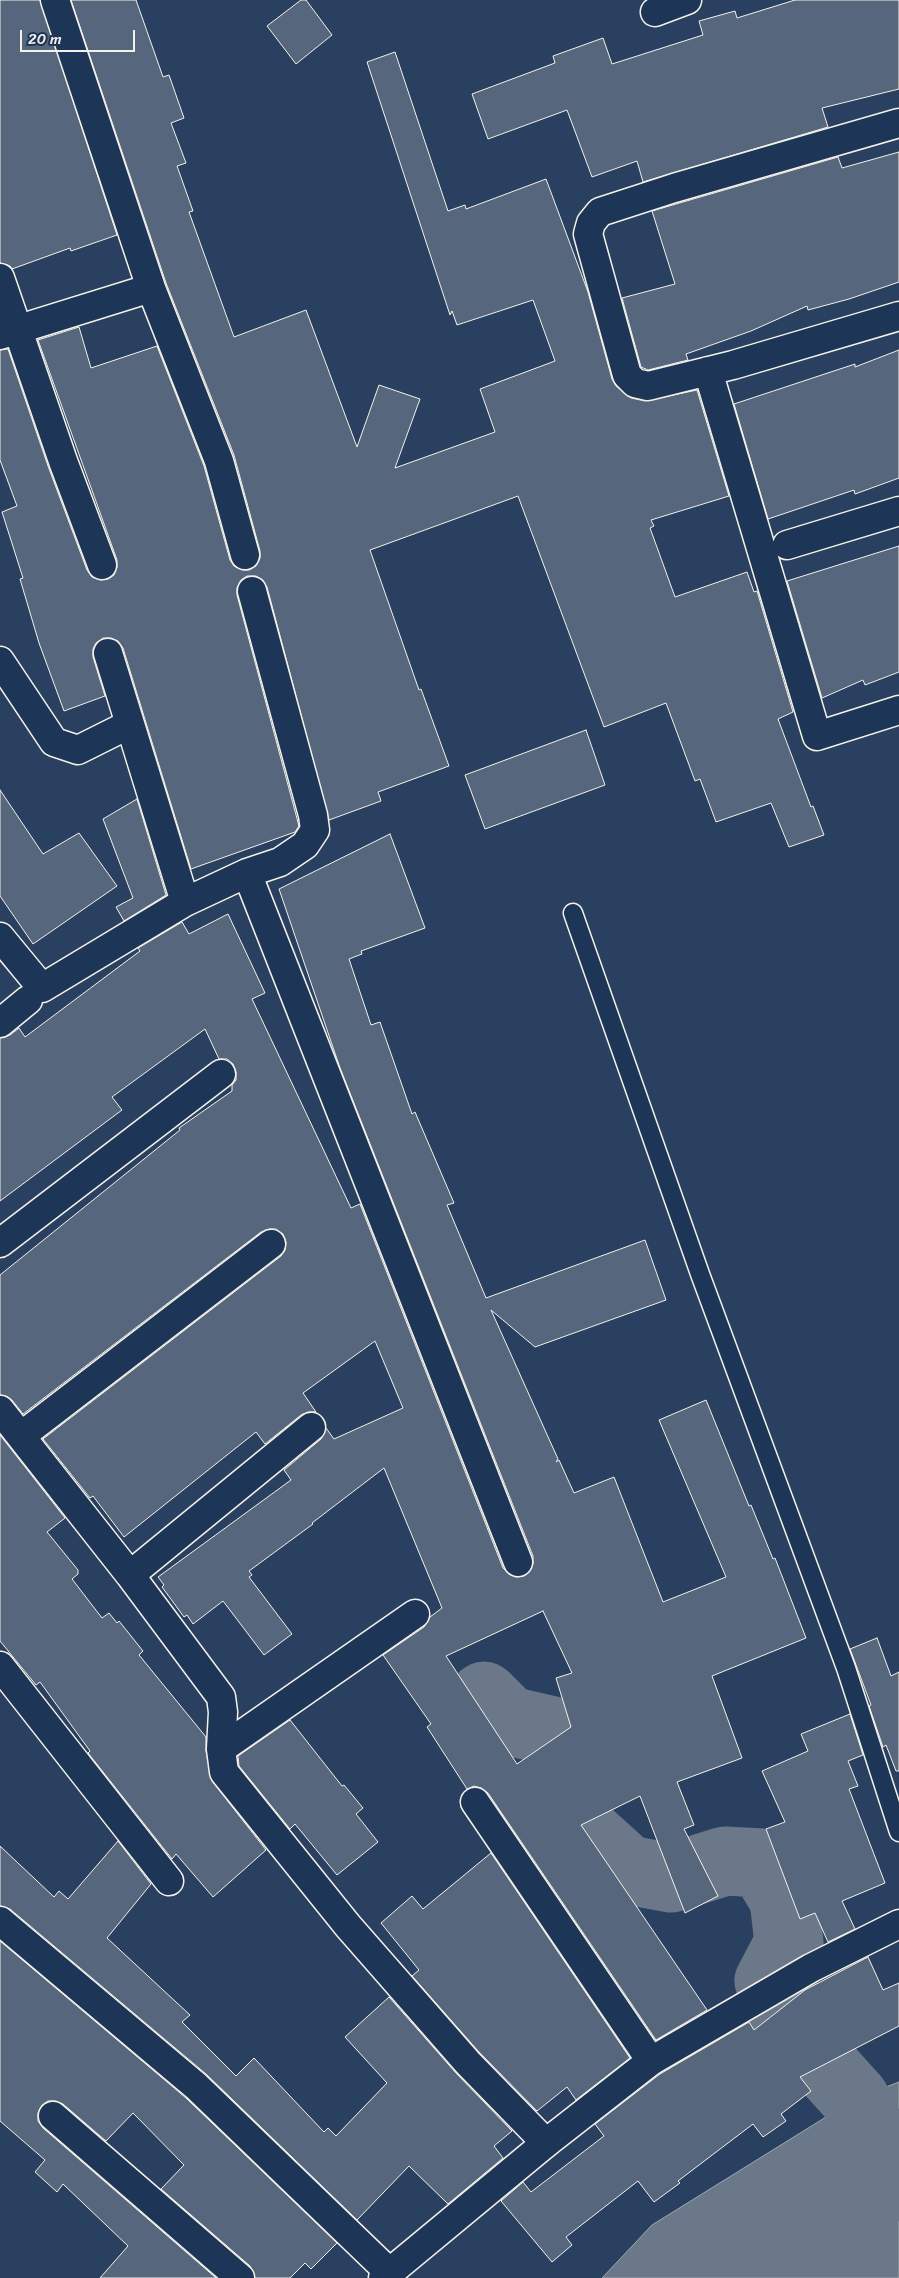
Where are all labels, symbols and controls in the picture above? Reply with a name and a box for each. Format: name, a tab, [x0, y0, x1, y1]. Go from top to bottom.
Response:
scale bar	[22, 20, 138, 52]
text: 20 m	[28, 26, 62, 52]

